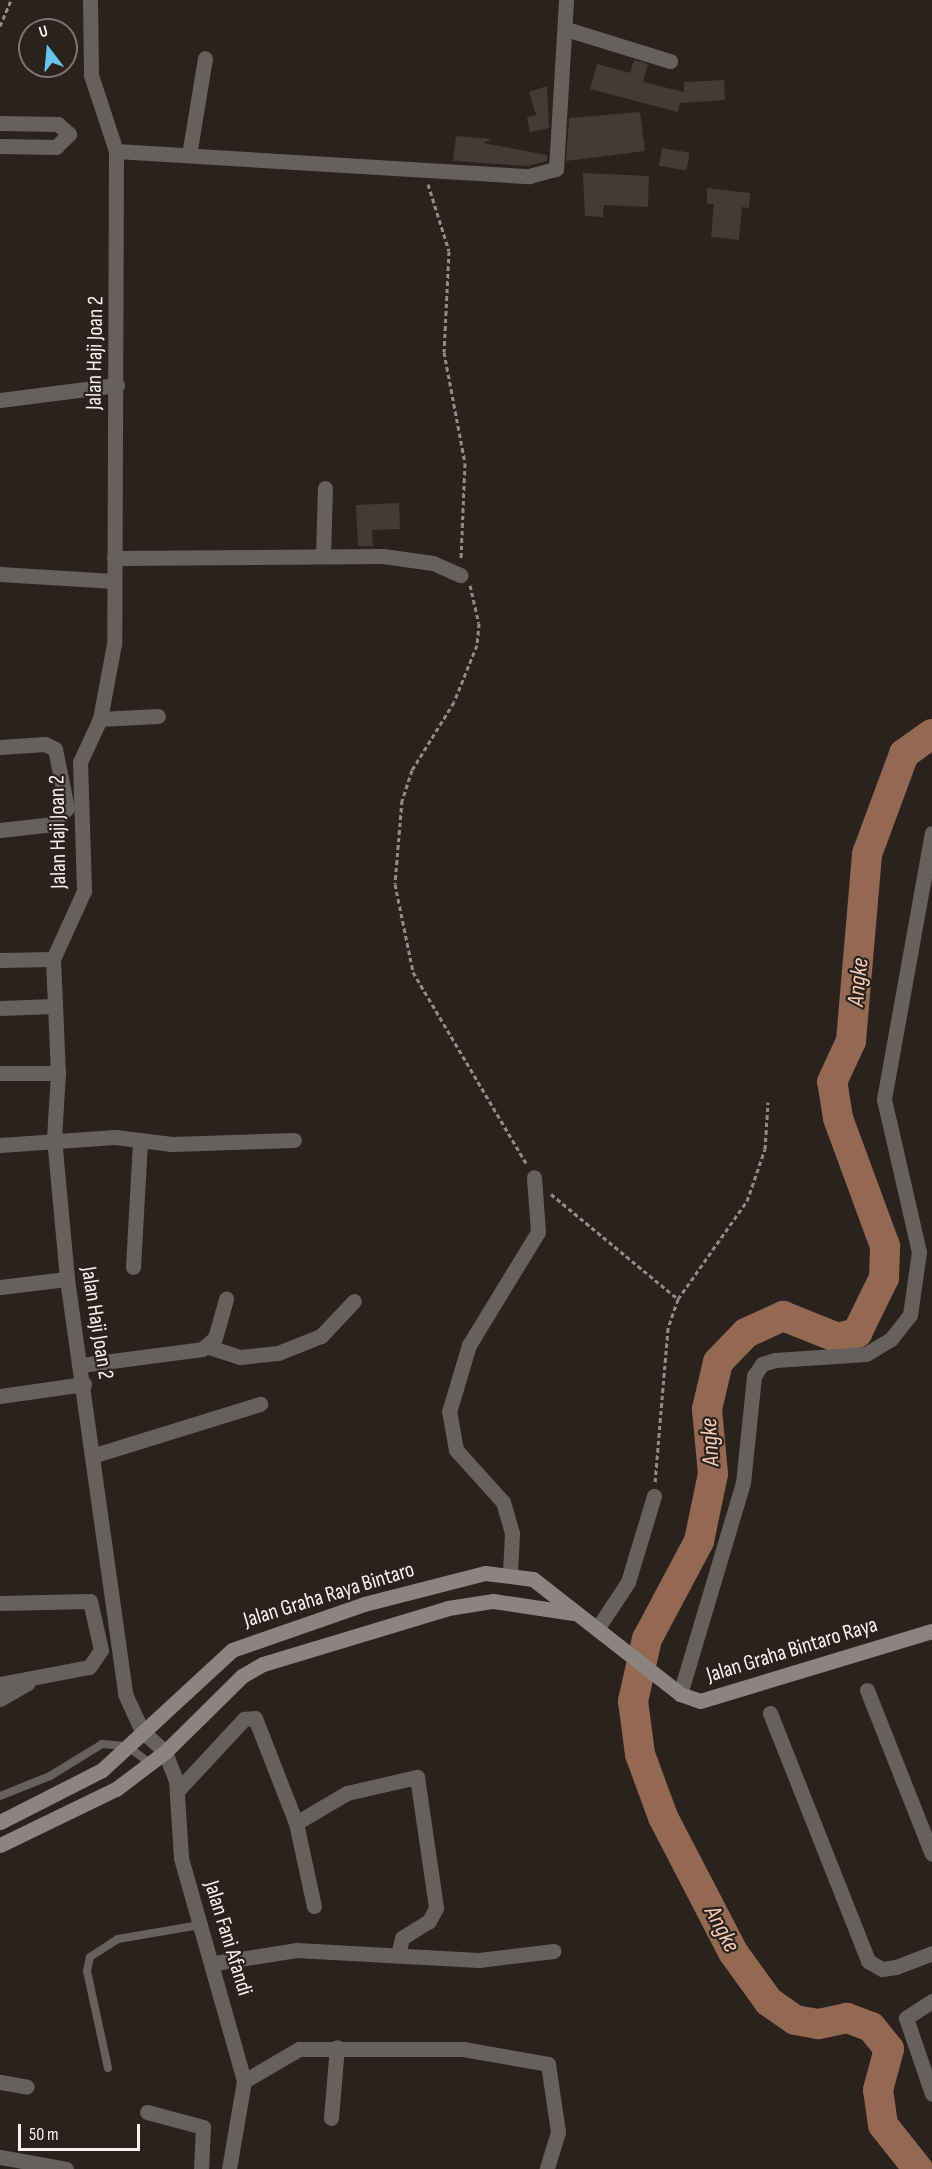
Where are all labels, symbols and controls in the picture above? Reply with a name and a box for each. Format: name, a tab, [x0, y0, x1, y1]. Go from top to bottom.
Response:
north arrow	[18, 18, 78, 78]
text: U	[37, 22, 50, 42]
street label: Jalan Haji Joan 2	[81, 296, 109, 410]
street label: Jalan Haji Joan 2	[44, 775, 72, 889]
water label: Angke	[841, 957, 875, 1007]
street label: Jalan Haji Joan 2	[75, 1265, 119, 1381]
water label: Angke	[694, 1417, 726, 1467]
street label: Jalan Graha Raya Bintaro	[240, 1556, 418, 1634]
street label: Jalan Graha Bintaro Raya	[703, 1611, 881, 1689]
street label: Jalan Fani Afandi	[198, 1877, 258, 1999]
water label: Angke	[698, 1901, 746, 1957]
scale bar	[21, 2112, 142, 2150]
text: 50 m	[29, 2124, 59, 2145]

